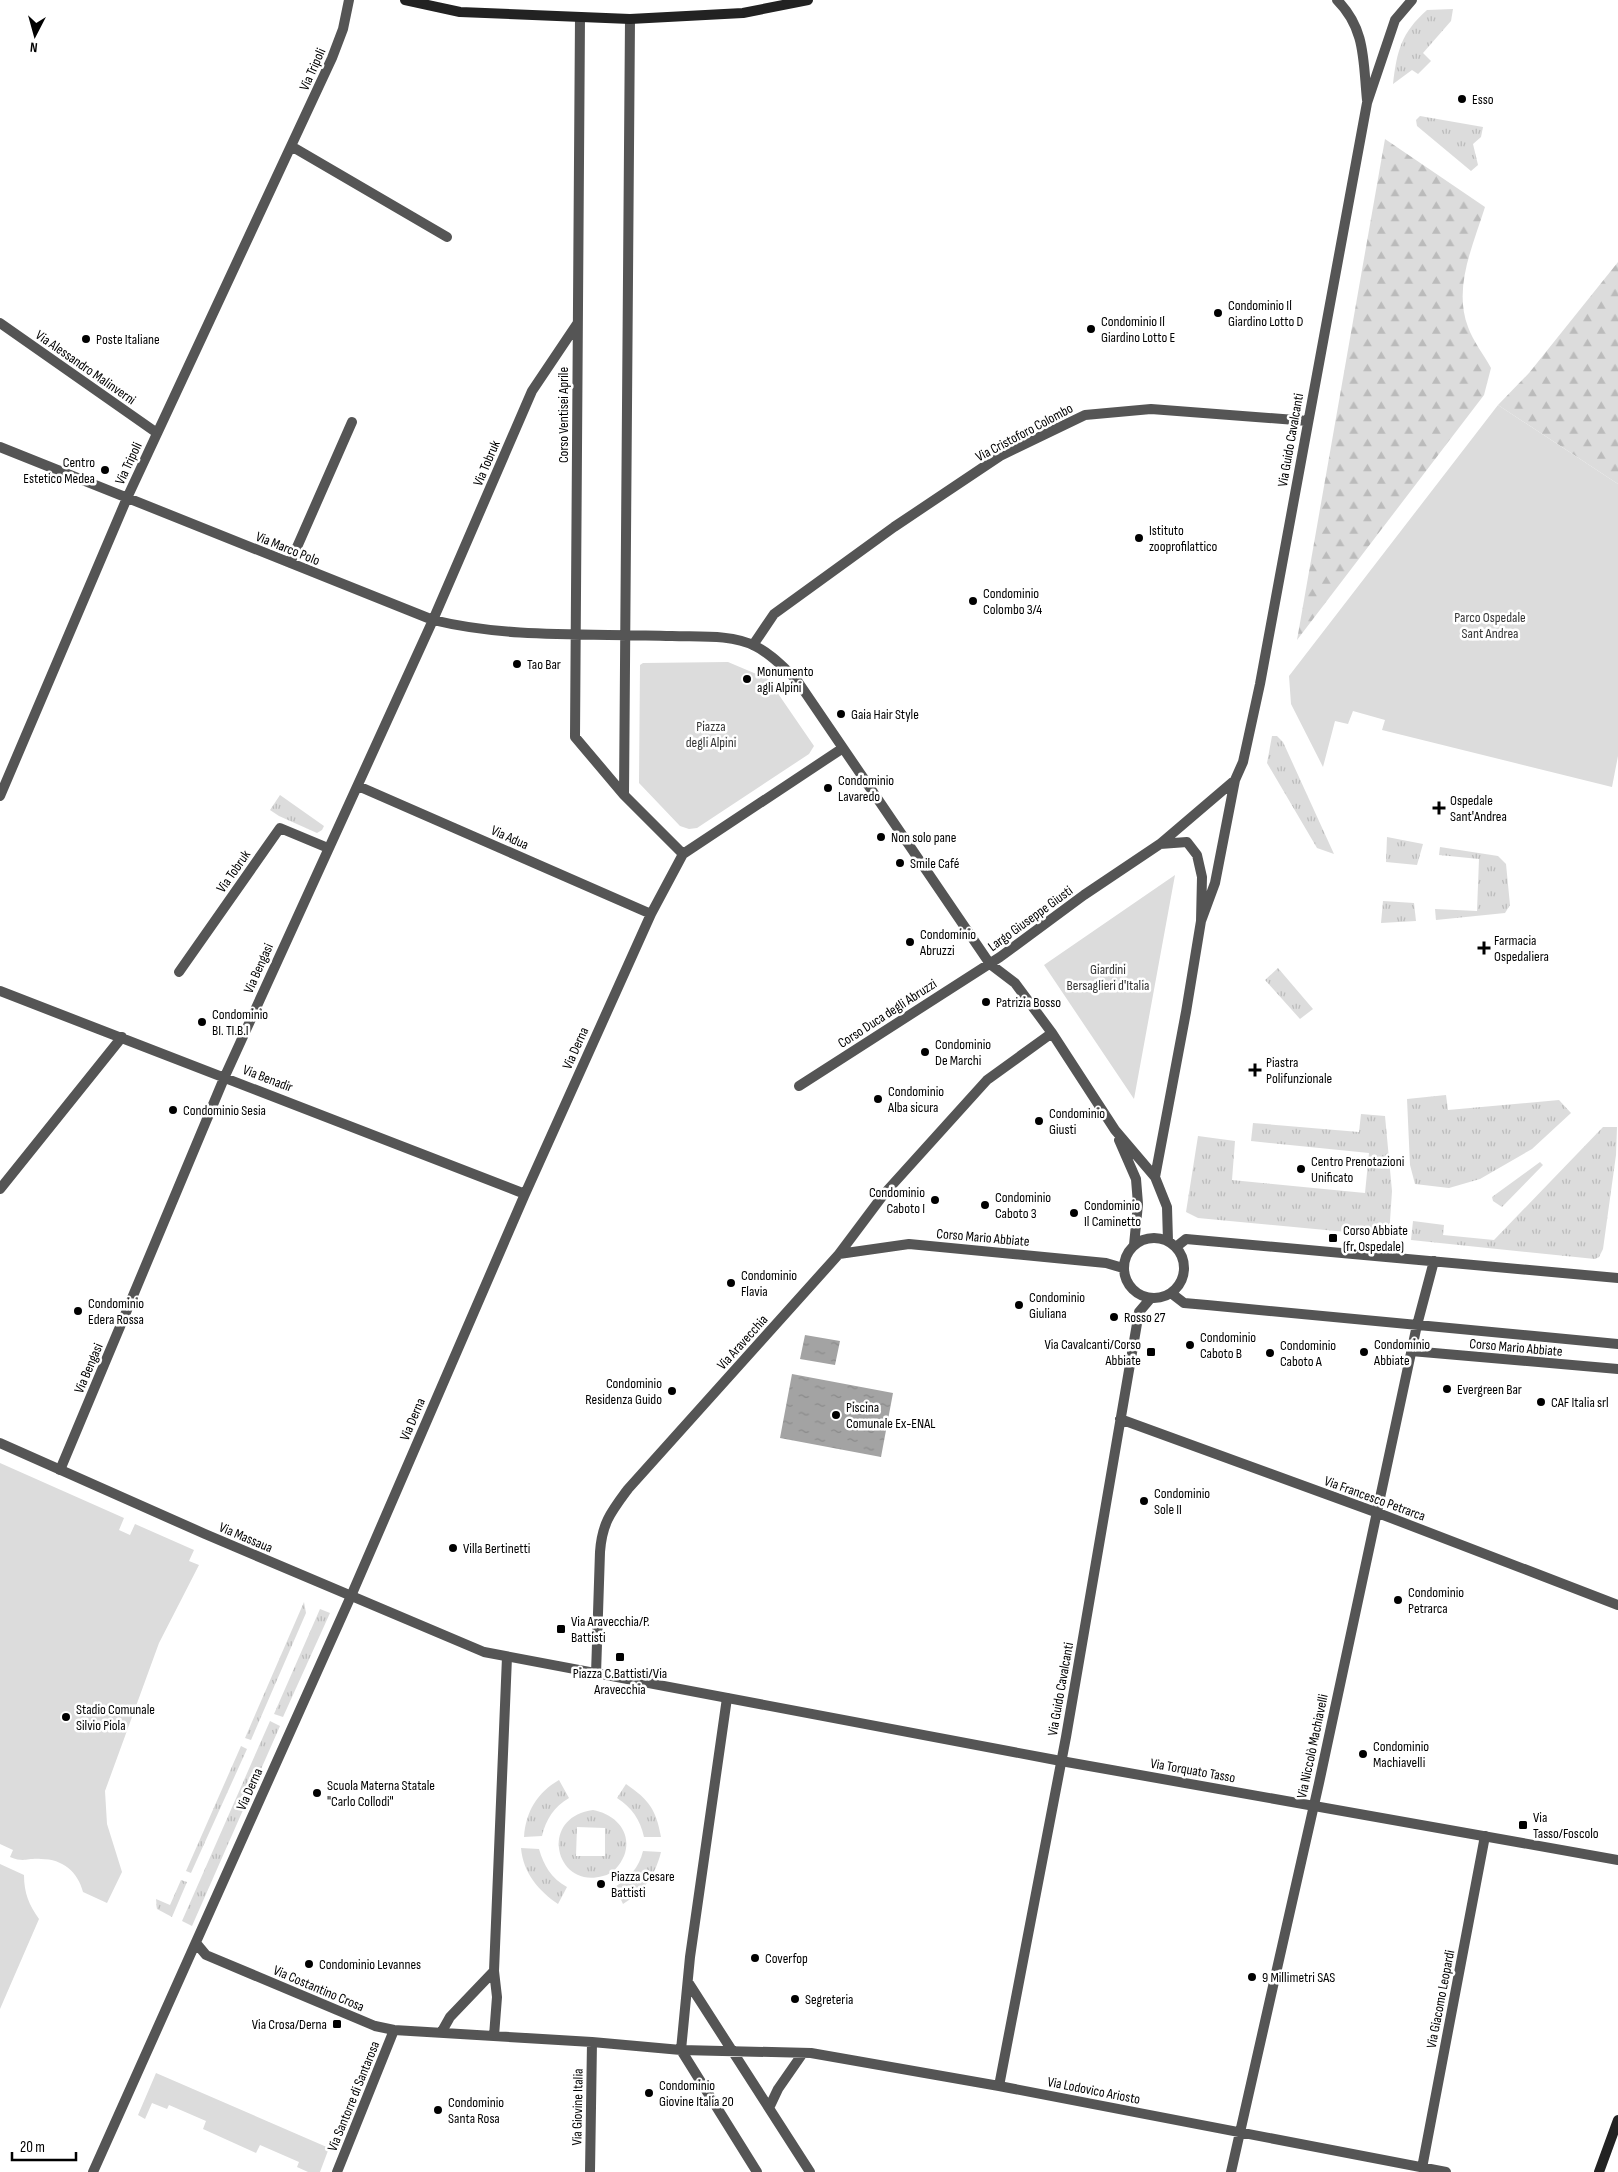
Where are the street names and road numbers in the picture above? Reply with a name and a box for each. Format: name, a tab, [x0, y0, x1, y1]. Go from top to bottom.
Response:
street label: Via Tripoli	[296, 45, 329, 93]
street label: Via Alessandro Malinverni	[32, 326, 139, 408]
street label: Corso Ventisei Aprile	[555, 367, 572, 463]
street label: Via Guido Cavalcanti	[1274, 392, 1307, 488]
street label: Via Cristoforo Colombo	[973, 400, 1076, 465]
street label: Via Tobruk	[469, 437, 504, 489]
street label: Via Tripoli	[111, 439, 146, 487]
street label: Via Marco Polo	[253, 528, 323, 569]
street label: Via Adua	[488, 822, 531, 853]
street label: Via Tobruk	[213, 846, 255, 896]
street label: Largo Giuseppe Giusti	[985, 882, 1076, 955]
street label: Via Bengasi	[240, 941, 277, 996]
street label: Corso Duca degli Abruzzi	[835, 975, 940, 1052]
street label: Via Derna	[559, 1024, 592, 1072]
street label: Via Benadir	[240, 1061, 295, 1096]
street label: Corso Mario Abbiate	[936, 1225, 1030, 1250]
street label: Via Aravecchia	[713, 1311, 771, 1373]
street label: Corso Mario Abbiate	[1469, 1335, 1563, 1360]
street label: Via Bengasi	[70, 1341, 107, 1396]
street label: Via Derna	[396, 1395, 429, 1443]
street label: Via Francesco Petrarca	[1322, 1472, 1428, 1525]
street label: Via Massaua	[216, 1519, 275, 1556]
street label: Via Guido Cavalcanti	[1044, 1641, 1077, 1737]
street label: Via Niccolò Machiavelli	[1293, 1692, 1332, 1800]
street label: Via Torquato Tasso	[1149, 1755, 1237, 1786]
street label: Via Derna	[233, 1765, 266, 1813]
street label: Via Giacomo Leopardi	[1423, 1948, 1458, 2050]
street label: Via Costantino Crosa	[271, 1962, 367, 2015]
street label: Via Santorre di Santarosa	[324, 2039, 383, 2154]
street label: Via Giovine Italia	[568, 2068, 587, 2146]
street label: Via Lodovico Ariosto	[1046, 2073, 1142, 2108]

